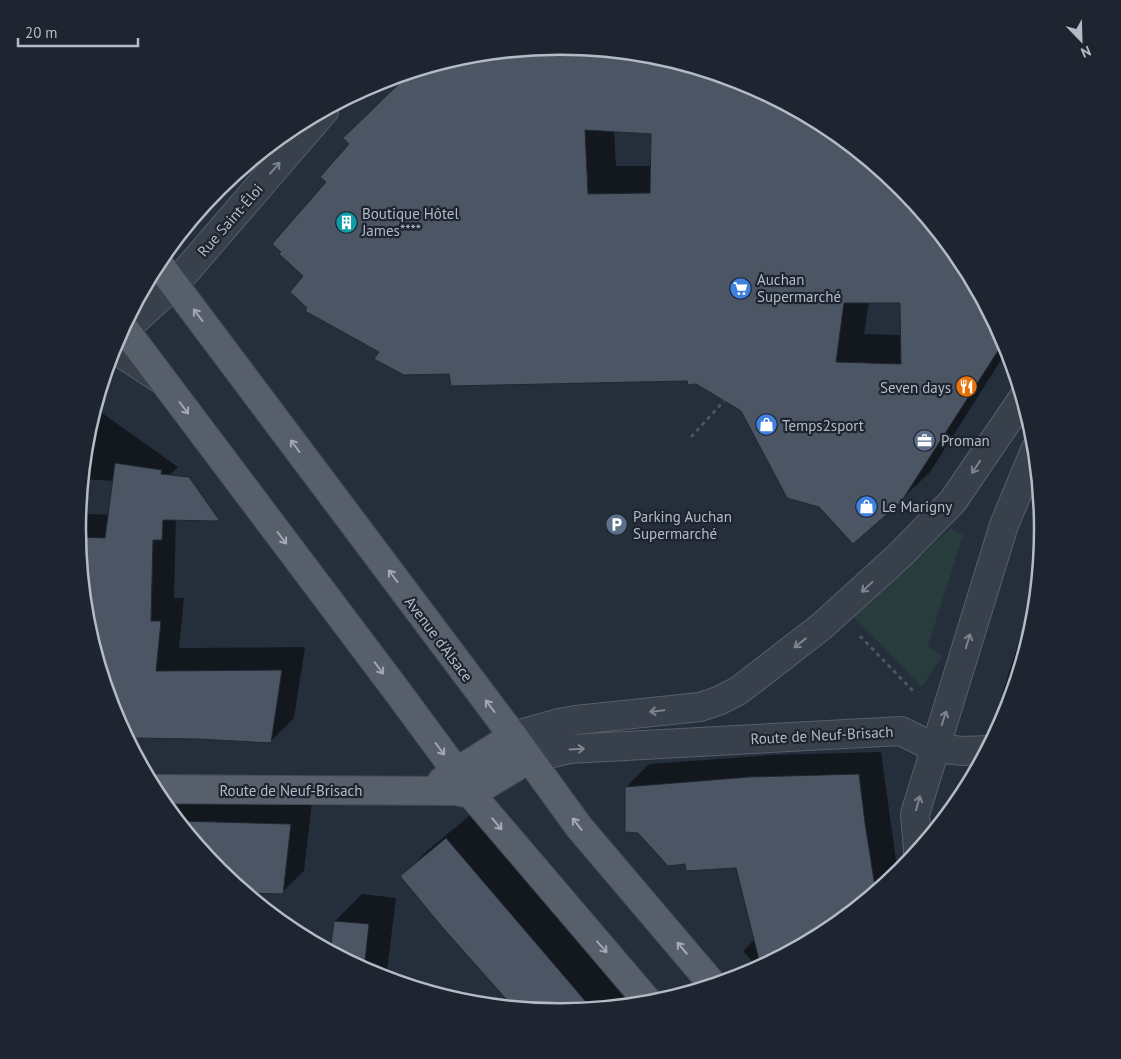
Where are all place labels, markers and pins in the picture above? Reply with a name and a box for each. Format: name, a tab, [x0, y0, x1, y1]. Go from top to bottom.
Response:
place label: Boutique Hôtel James****	[361, 204, 459, 240]
building icon: Boutique Hôtel James****	[334, 210, 358, 234]
place label: Auchan Supermarché	[757, 270, 841, 306]
supermarket icon: Auchan Supermarché	[729, 276, 753, 300]
restaurant icon: Seven days	[955, 375, 979, 399]
place label: Seven days	[880, 378, 951, 397]
shop icon: Temps2sport	[754, 413, 778, 437]
place label: Temps2sport	[782, 416, 864, 435]
office icon: Proman	[913, 428, 937, 452]
place label: Proman	[941, 431, 990, 450]
shop icon: Le Marigny	[854, 494, 878, 518]
place label: Le Marigny	[882, 497, 952, 516]
place label: Parking Auchan Supermarché	[633, 507, 732, 543]
parking icon: Parking Auchan Supermarché	[605, 513, 629, 537]

